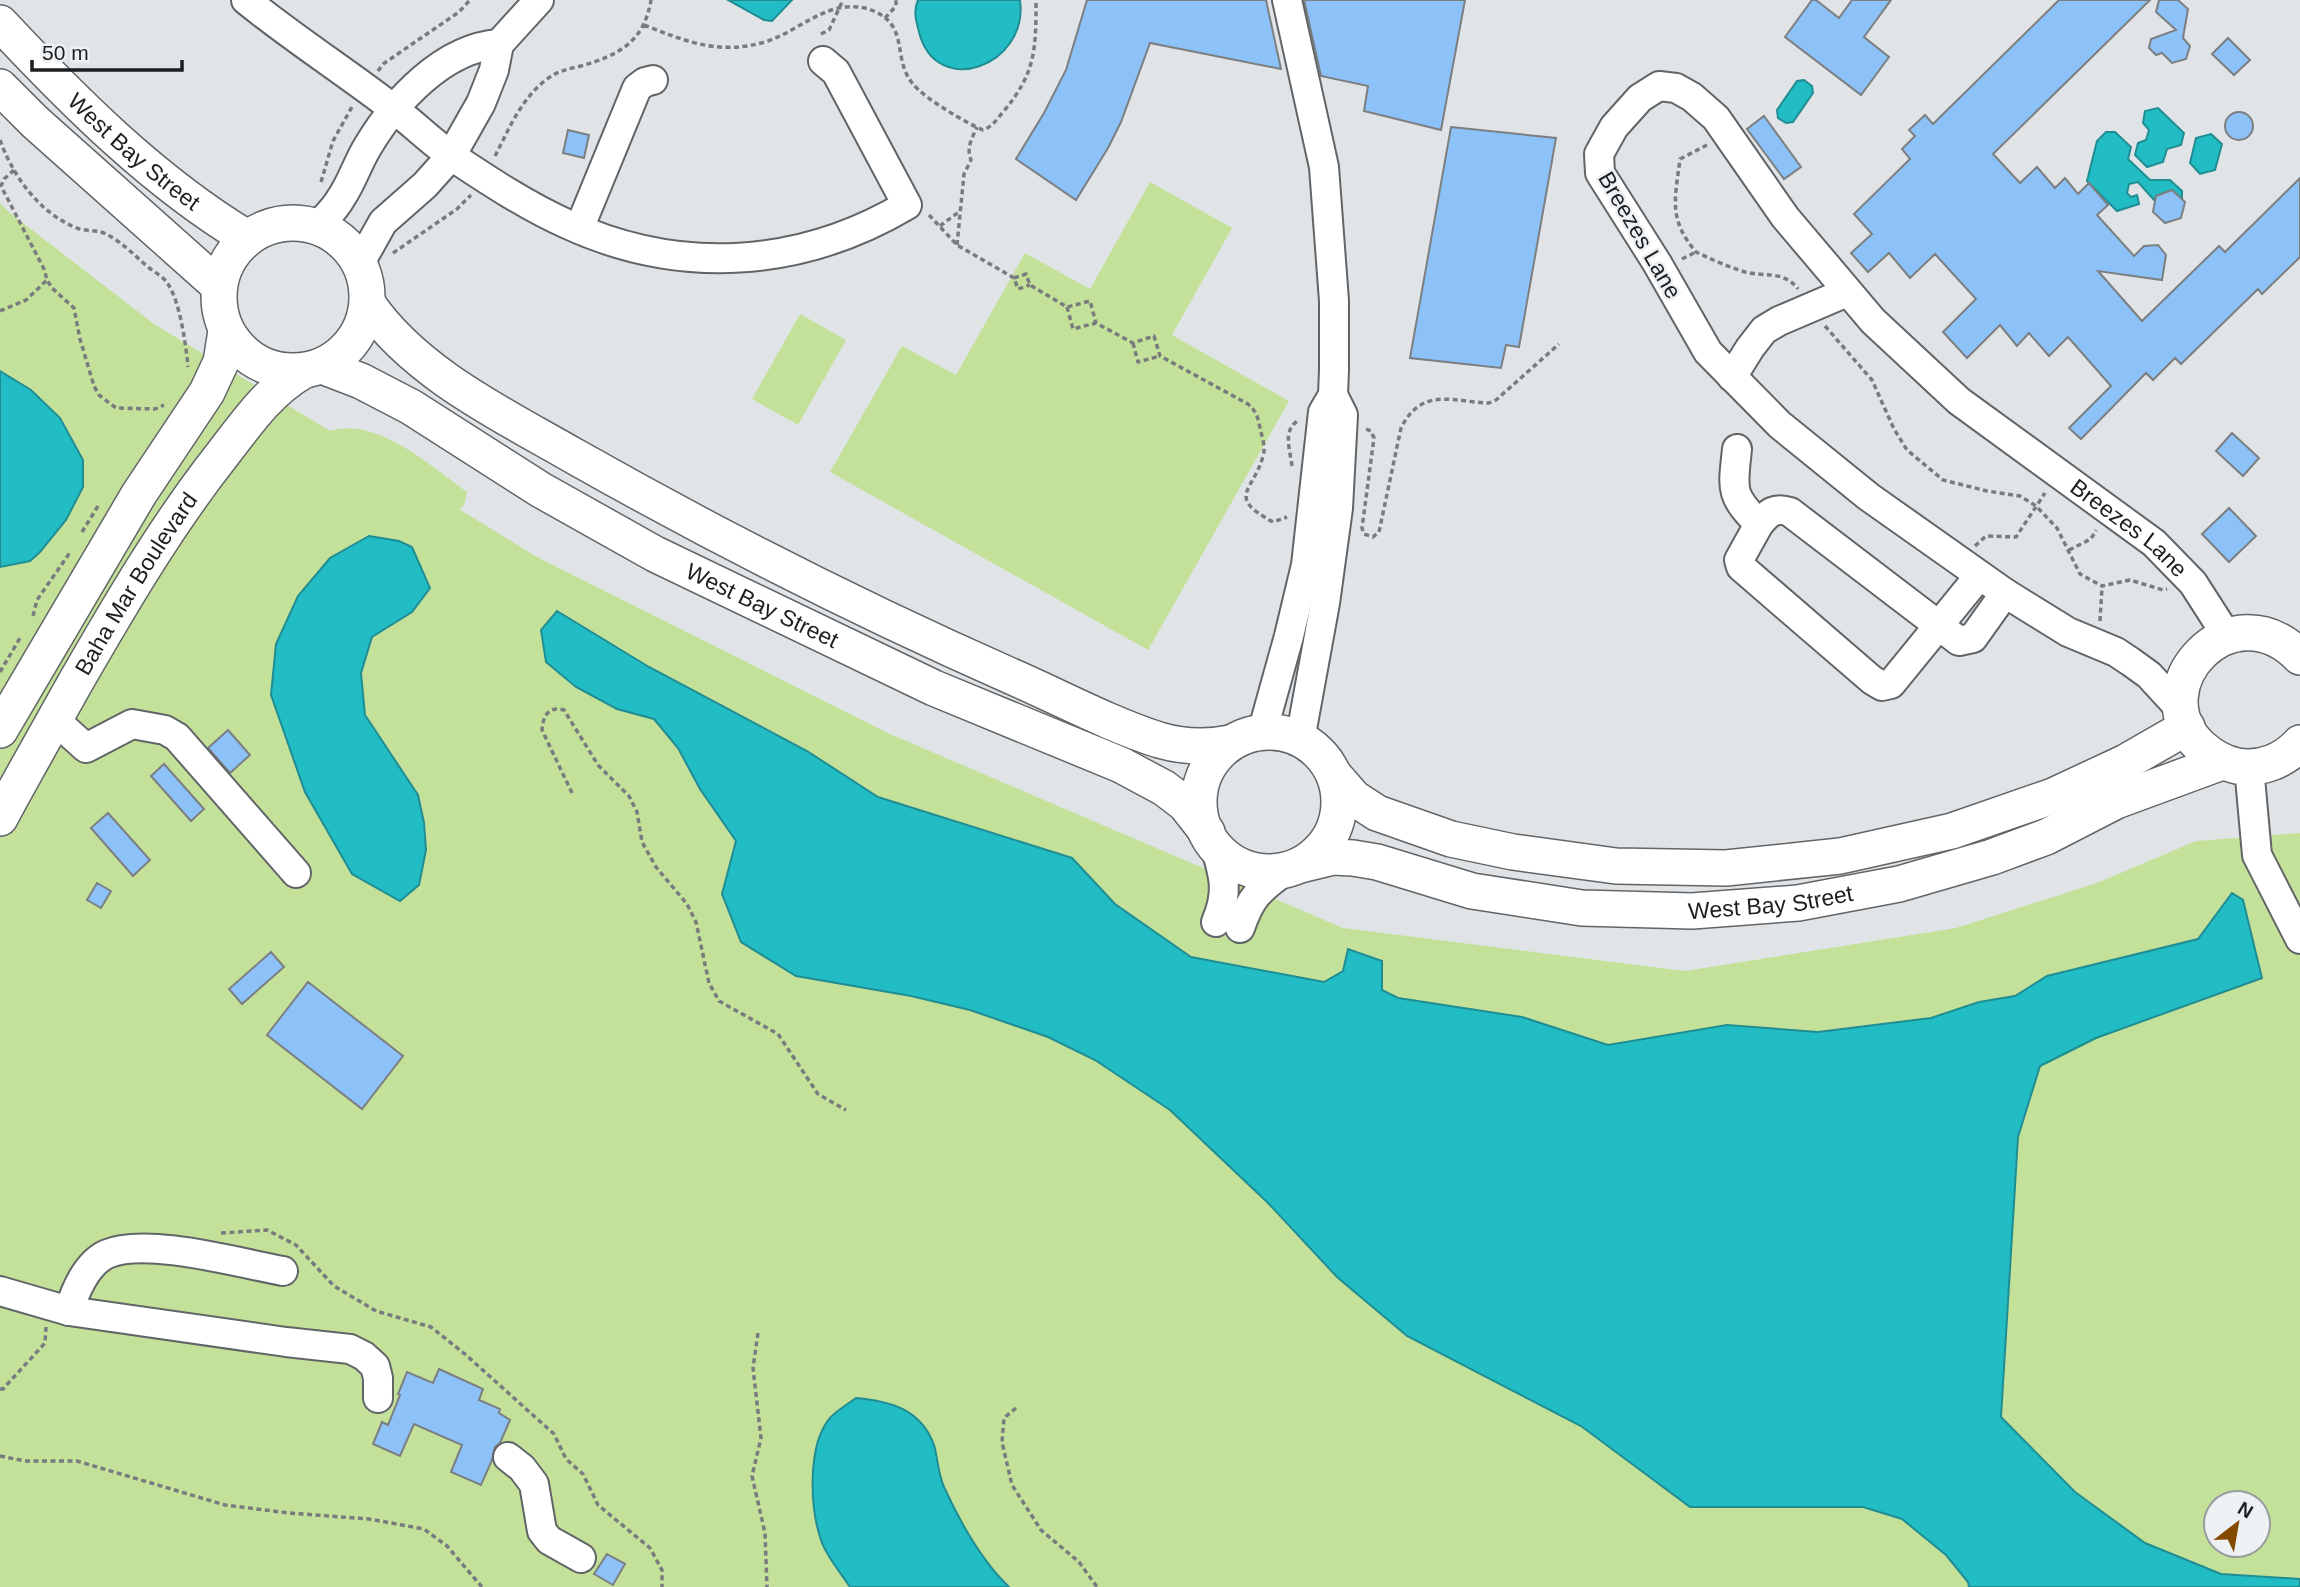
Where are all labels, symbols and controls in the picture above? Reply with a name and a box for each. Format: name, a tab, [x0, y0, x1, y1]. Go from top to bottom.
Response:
scale bar	[32, 28, 182, 72]
text: 50 m	[42, 41, 89, 64]
street label: West Bay Street	[63, 88, 205, 216]
street label: Breezes Lane	[1593, 167, 1687, 303]
street label: Breezes Lane	[2065, 474, 2193, 582]
street label: Baha Mar Boulevard	[70, 488, 203, 679]
street label: West Bay Street	[682, 558, 843, 653]
street label: West Bay Street	[1687, 880, 1856, 924]
north arrow	[2202, 1489, 2272, 1559]
text: N	[2234, 1497, 2257, 1522]

